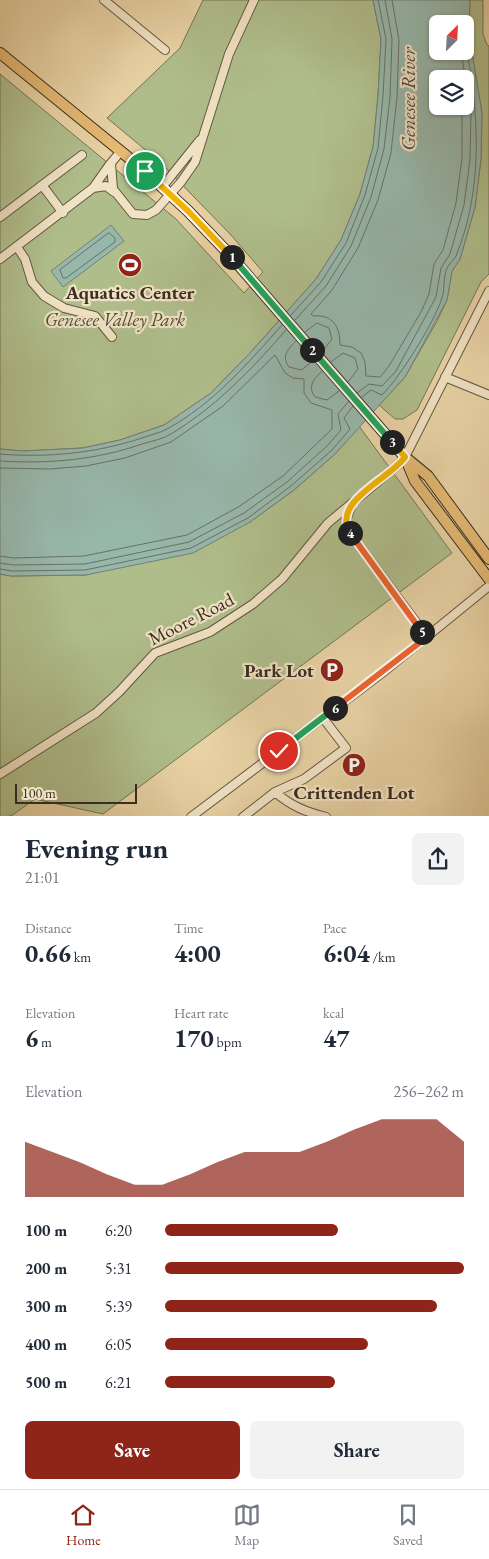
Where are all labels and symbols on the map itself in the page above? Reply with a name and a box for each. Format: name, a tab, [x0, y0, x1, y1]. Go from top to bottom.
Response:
north arrow	[429, 15, 474, 60]
water label: Genesee River	[395, 46, 421, 151]
pin	[124, 150, 166, 192]
pin: 1	[220, 244, 244, 270]
sports icon: Aquatics Center	[117, 252, 143, 278]
place label: Aquatics Center	[65, 280, 195, 305]
park label: Genesee Valley Park	[45, 307, 186, 332]
pin: 2	[300, 338, 324, 362]
pin: 3	[380, 430, 404, 454]
pin: 4	[338, 520, 362, 546]
street label: Moore Road	[144, 587, 238, 651]
pin: 5	[410, 620, 434, 644]
parking icon: Park Lot	[319, 657, 345, 683]
place label: Park Lot	[244, 658, 314, 683]
pin: 6	[322, 696, 348, 720]
pin	[258, 730, 300, 772]
parking icon: Crittenden Lot	[341, 752, 367, 778]
place label: Crittenden Lot	[293, 780, 415, 805]
scale bar	[15, 782, 138, 805]

